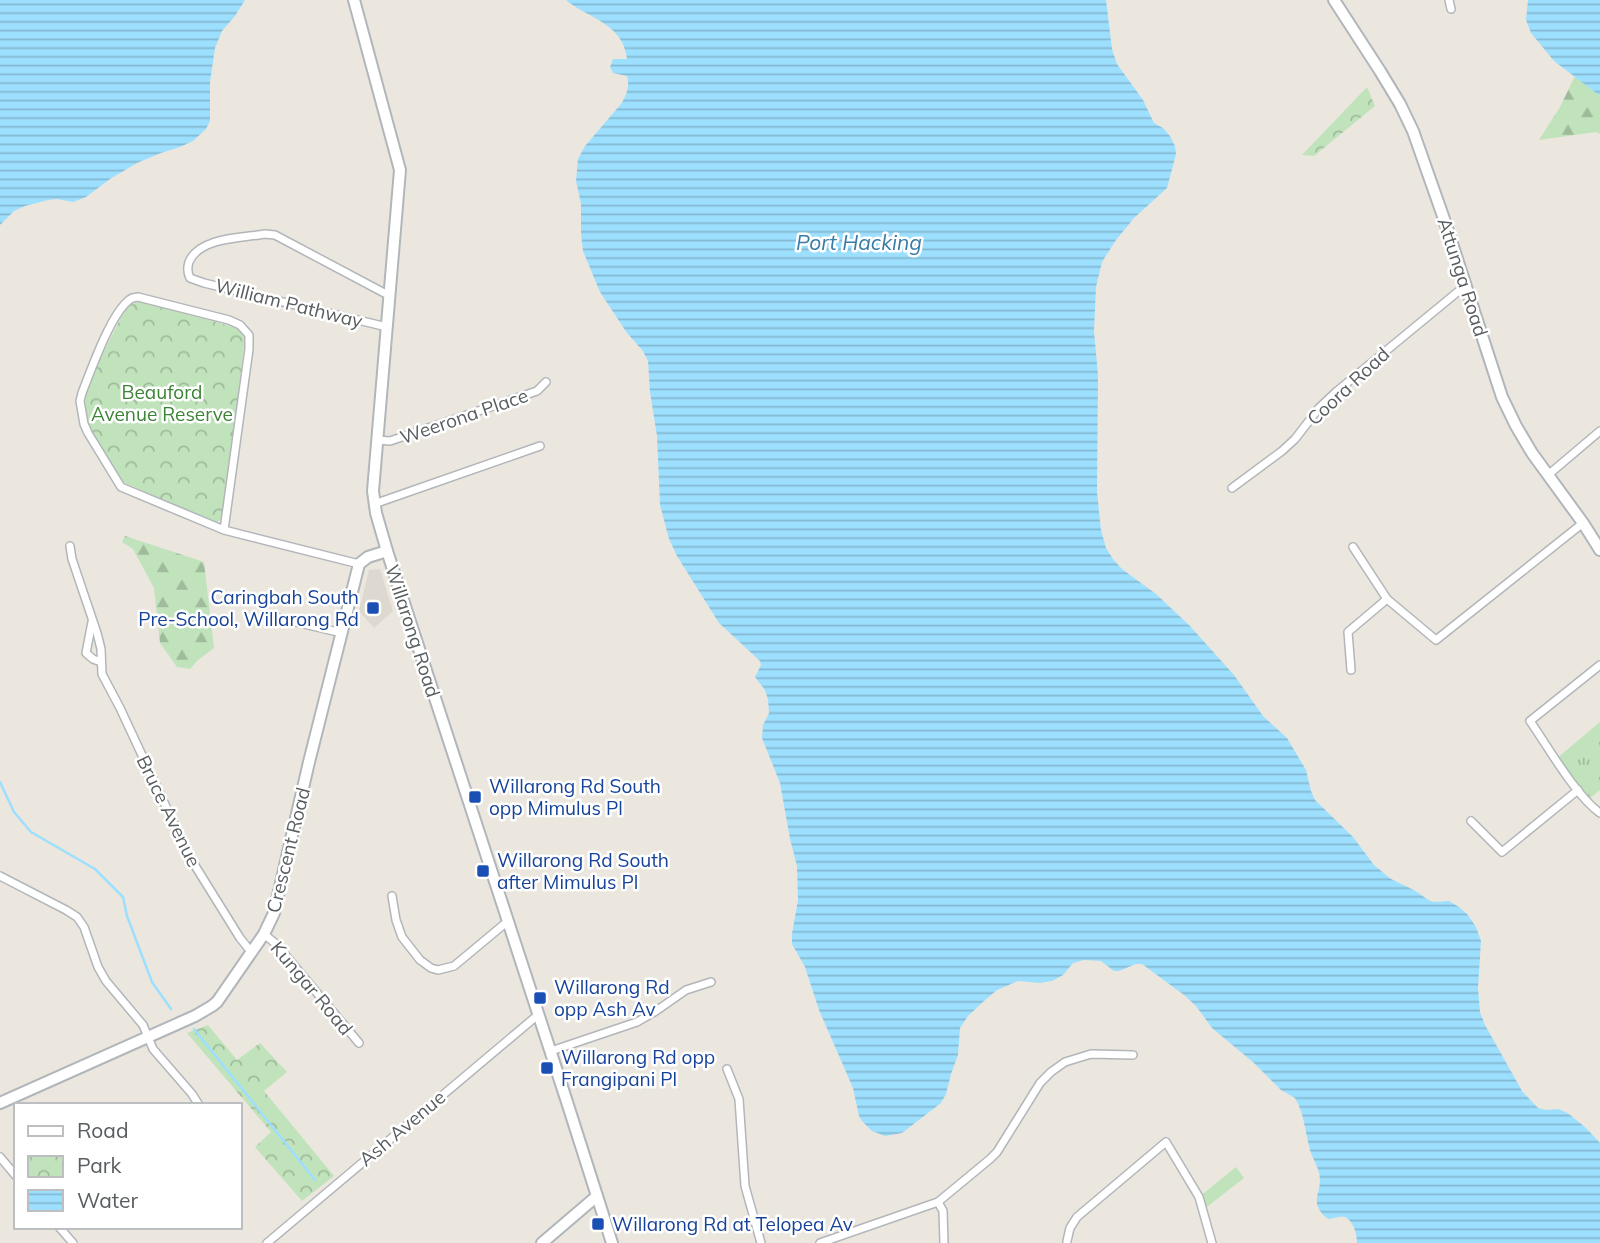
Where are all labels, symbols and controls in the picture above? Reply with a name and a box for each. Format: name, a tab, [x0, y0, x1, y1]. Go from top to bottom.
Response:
street label: Attunga Road	[1433, 215, 1493, 339]
water label: Port Hacking	[796, 229, 922, 255]
street label: William Pathway	[213, 273, 365, 333]
street label: Coora Road	[1302, 342, 1394, 430]
park label: Beauford Avenue Reserve	[91, 380, 233, 426]
street label: Weerona Place	[397, 383, 531, 449]
street label: Willarong Road	[380, 562, 446, 700]
place label: Caringbah South Pre-School, Willarong Rd	[138, 585, 359, 631]
marker: Caringbah South Pre-School, Willarong Rd	[365, 600, 381, 616]
street label: Bruce Avenue	[132, 751, 206, 871]
place label: Willarong Rd South opp Mimulus Pl	[489, 774, 661, 820]
street label: Crescent Road	[261, 785, 315, 915]
marker: Willarong Rd South opp Mimulus Pl	[467, 789, 483, 805]
place label: Willarong Rd South after Mimulus Pl	[497, 848, 669, 894]
marker: Willarong Rd South after Mimulus Pl	[475, 863, 491, 879]
street label: Kungar Road	[266, 936, 358, 1040]
place label: Willarong Rd opp Ash Av	[554, 975, 670, 1021]
marker: Willarong Rd opp Ash Av	[532, 990, 548, 1006]
place label: Willarong Rd opp Frangipani Pl	[561, 1045, 715, 1091]
marker: Willarong Rd opp Frangipani Pl	[539, 1060, 555, 1076]
street label: Ash Avenue	[354, 1085, 450, 1171]
legend	[14, 1103, 242, 1229]
text: Road	[77, 1117, 128, 1143]
text: Park	[77, 1152, 121, 1178]
text: Water	[77, 1187, 138, 1213]
place label: Willarong Rd at Telopea Av	[612, 1212, 853, 1236]
marker: Willarong Rd at Telopea Av	[590, 1216, 606, 1232]

